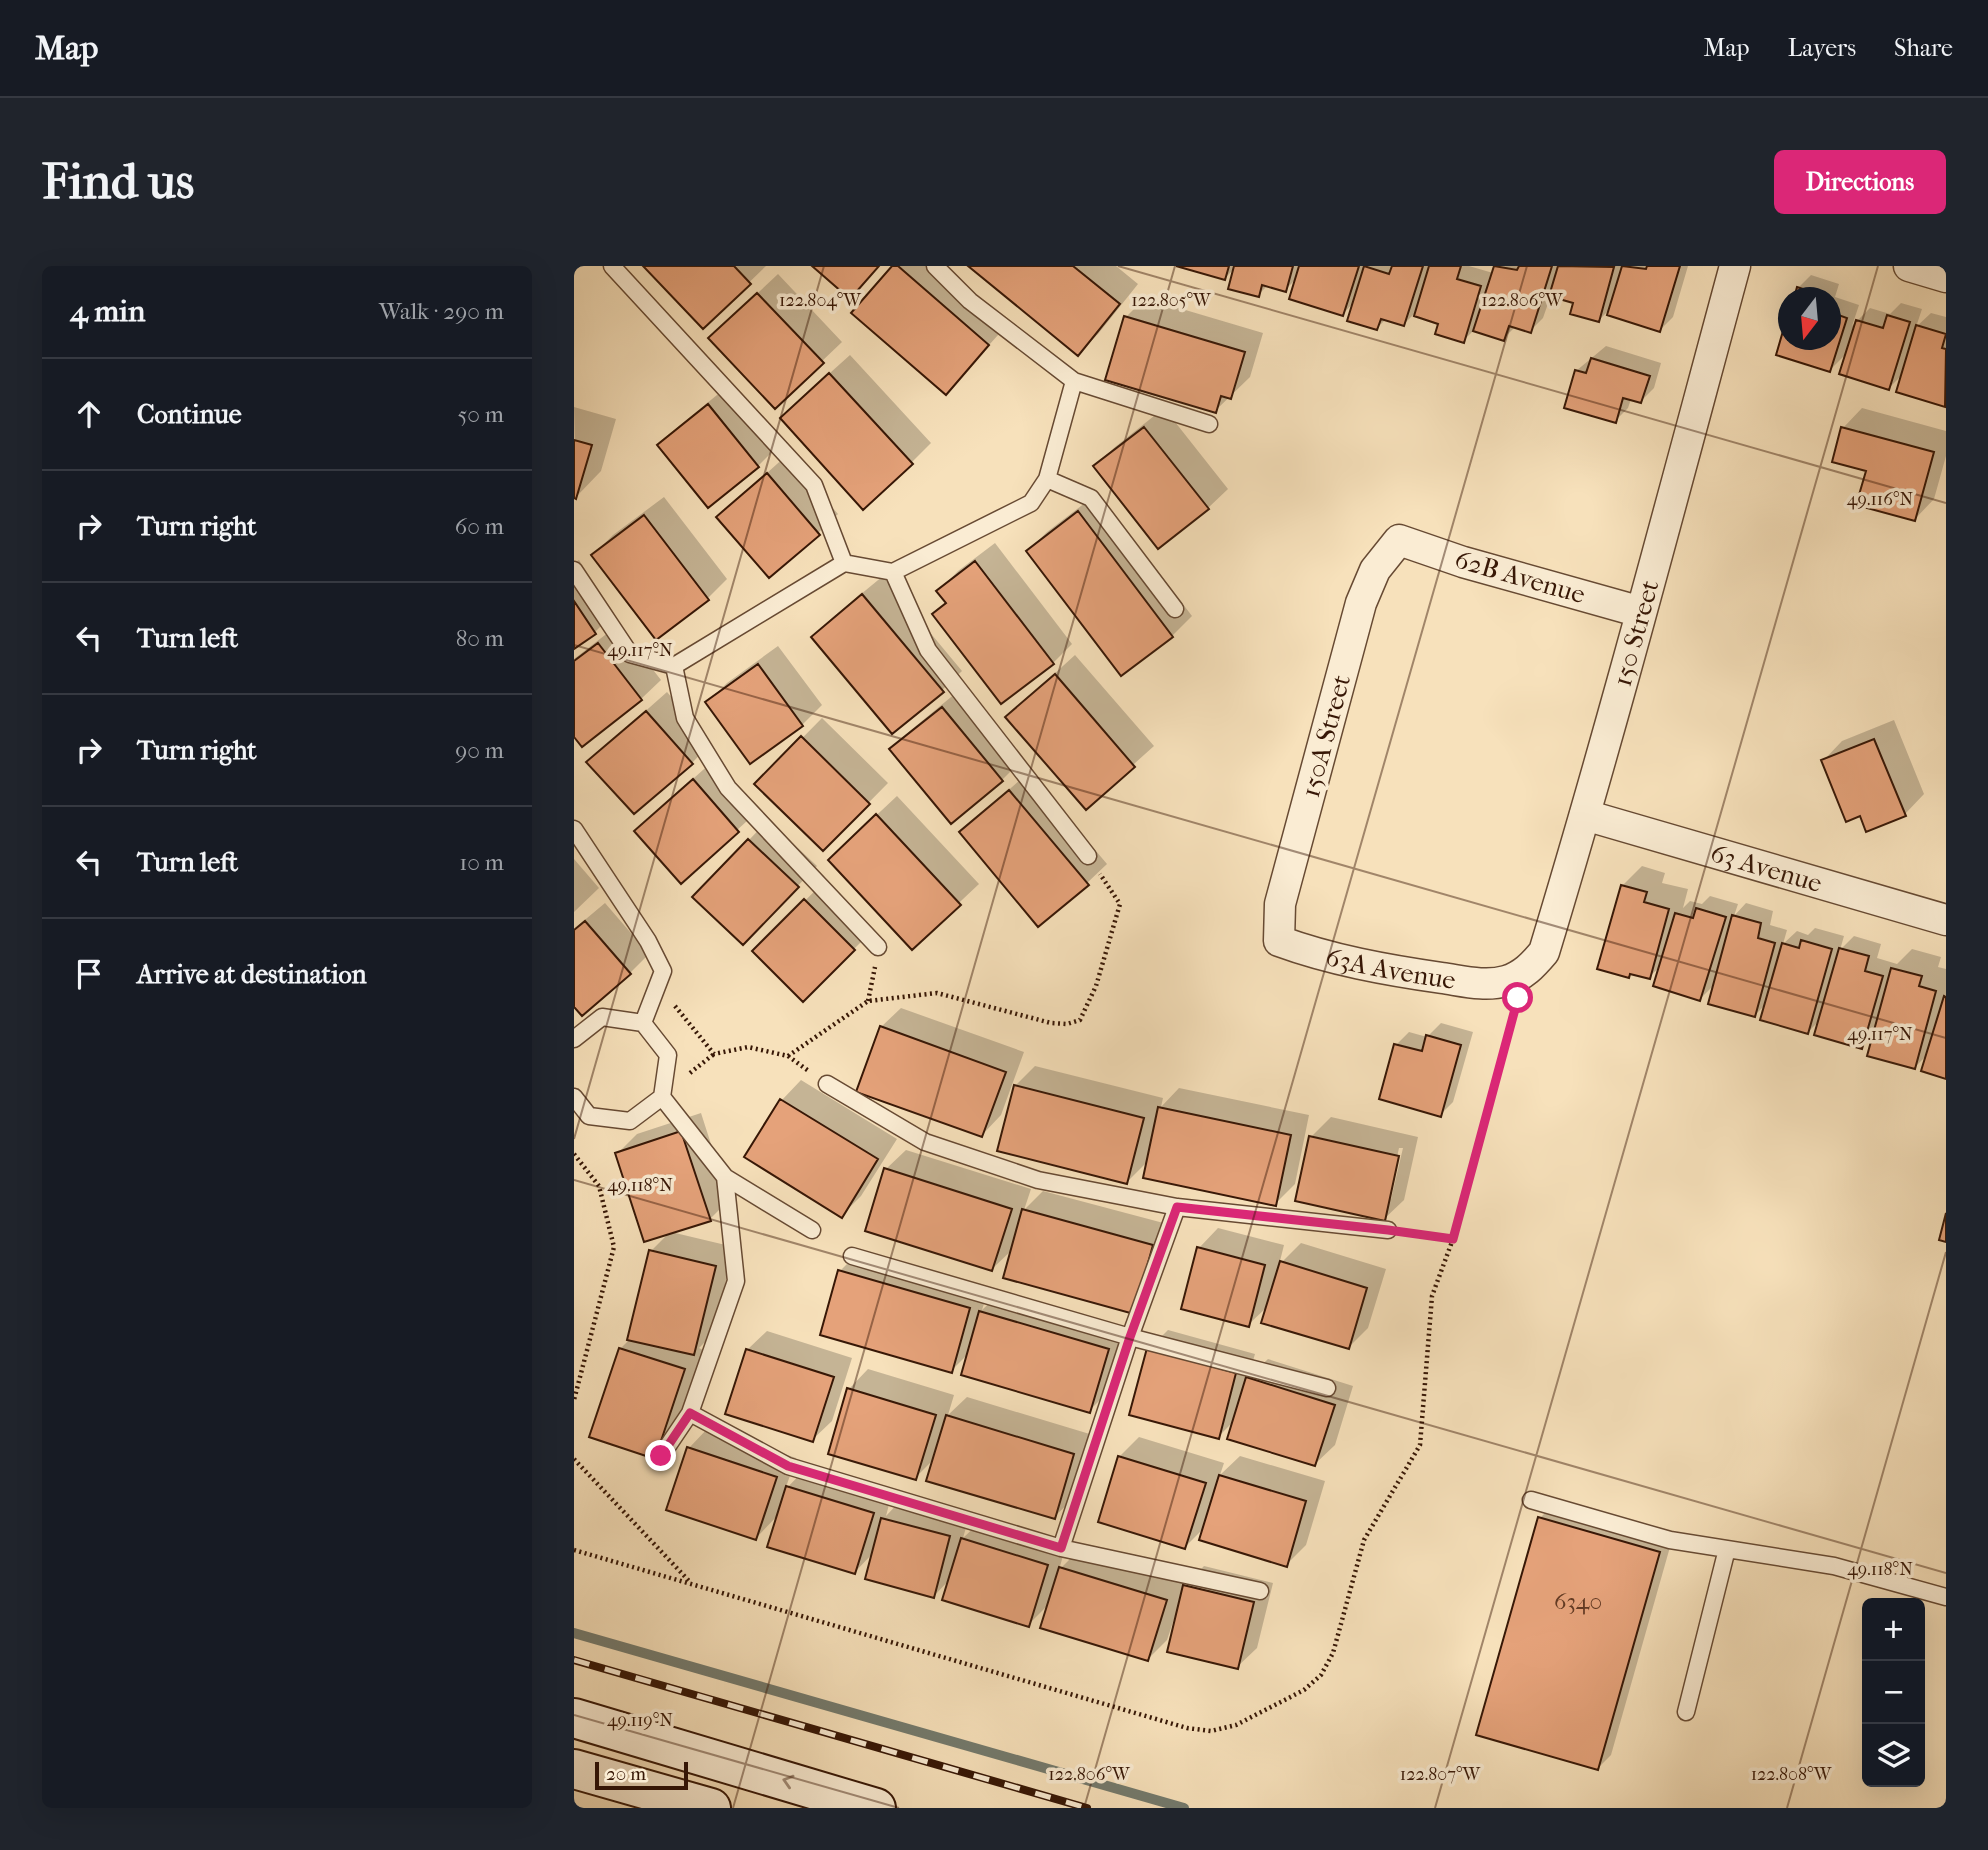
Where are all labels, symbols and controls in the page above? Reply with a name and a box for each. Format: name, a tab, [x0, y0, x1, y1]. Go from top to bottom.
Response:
text: Map	[35, 29, 98, 68]
text: Map	[1704, 34, 1750, 62]
text: Layers	[1788, 34, 1856, 62]
text: Share	[1894, 34, 1953, 62]
button: Directions	[1774, 150, 1946, 214]
text: Find us	[42, 153, 194, 211]
north arrow	[1778, 287, 1841, 350]
text: 122.804°W	[779, 290, 862, 311]
text: 122.805°W	[1131, 290, 1212, 311]
text: 122.806°W	[1481, 290, 1564, 311]
text: 4 min	[70, 294, 145, 329]
text: Walk · 290 m	[379, 298, 504, 325]
icon: ahead	[70, 395, 108, 433]
text: Continue	[137, 399, 242, 430]
text: 50 m	[457, 401, 504, 428]
text: 49.116°N	[1847, 489, 1913, 510]
icon: right	[70, 507, 108, 545]
text: Turn right	[137, 511, 257, 542]
text: 60 m	[455, 513, 504, 540]
street label: 62B Avenue	[1451, 544, 1589, 610]
street label: 150 Street	[1606, 576, 1665, 690]
icon: left	[70, 619, 108, 657]
text: Turn left	[137, 623, 238, 654]
text: 80 m	[456, 625, 504, 652]
text: 49.117°N	[607, 640, 673, 661]
street label: 150A Street	[1295, 671, 1357, 801]
icon: right	[70, 731, 108, 769]
text: Turn right	[137, 735, 257, 766]
text: 90 m	[455, 737, 504, 764]
street label: 63 Avenue	[1707, 837, 1826, 899]
icon: left	[70, 843, 108, 881]
text: Turn left	[137, 847, 238, 878]
text: 10 m	[459, 849, 504, 876]
street label: 63A Avenue	[1323, 941, 1458, 995]
icon: arrive	[70, 955, 108, 993]
text: Arrive at destination	[137, 959, 367, 990]
route start	[1502, 982, 1533, 1013]
text: 49.117°N	[1847, 1024, 1913, 1045]
text: 49.118°N	[607, 1175, 673, 1196]
route end	[645, 1440, 676, 1471]
text: 49.118°N	[1847, 1559, 1913, 1580]
house number: 6340	[1554, 1588, 1602, 1615]
map controls	[1862, 1598, 1925, 1787]
button: +	[1862, 1598, 1925, 1661]
button: −	[1862, 1661, 1925, 1724]
text: 49.119°N	[607, 1710, 673, 1731]
button: layers	[1862, 1724, 1925, 1787]
scale bar	[595, 1759, 688, 1791]
text: 20 m	[606, 1763, 646, 1785]
text: 122.806°W	[1048, 1764, 1131, 1785]
text: 122.807°W	[1400, 1764, 1481, 1785]
text: 122.808°W	[1751, 1764, 1833, 1785]
one-way arrow	[782, 1775, 794, 1790]

